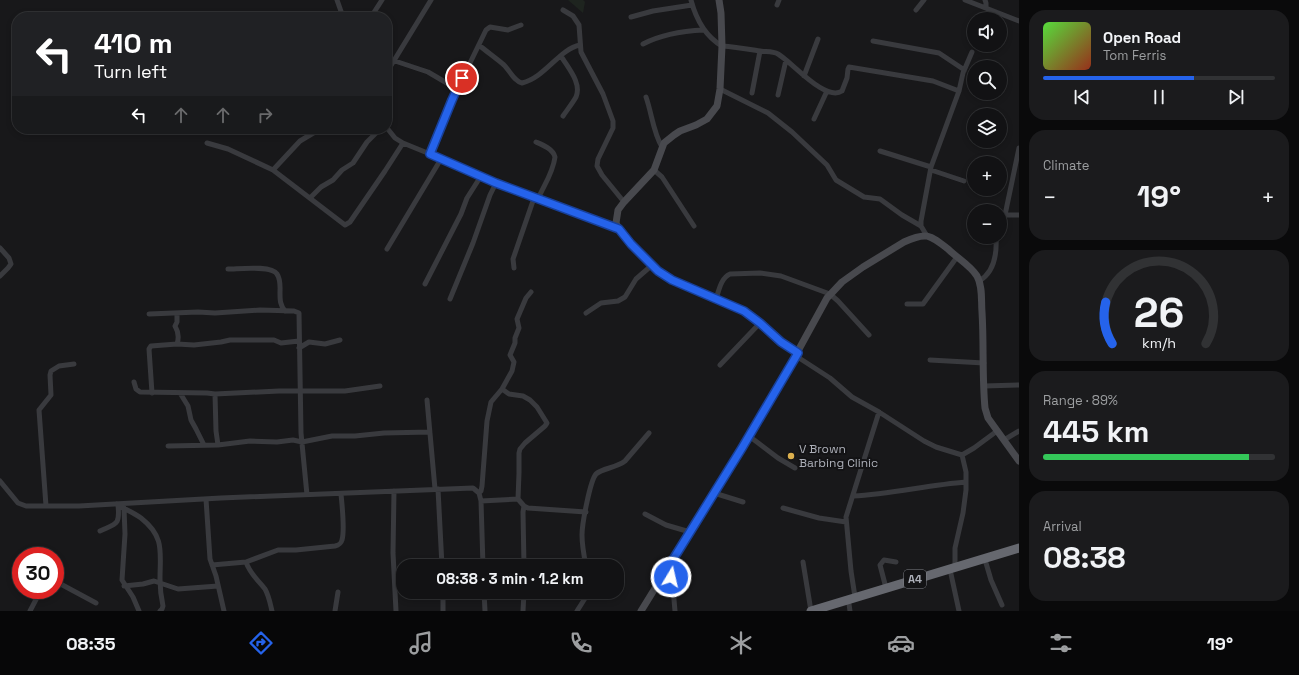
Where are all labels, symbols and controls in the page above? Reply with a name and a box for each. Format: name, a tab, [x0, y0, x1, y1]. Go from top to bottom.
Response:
map controls	[967, 12, 1007, 244]
button: sound	[967, 12, 1007, 52]
text: 410 m	[94, 25, 173, 61]
icon: left	[28, 28, 80, 80]
text: Open Road	[1103, 28, 1181, 47]
text: Tom Ferris	[1103, 47, 1166, 64]
text: Turn left	[94, 60, 167, 83]
button: search	[967, 60, 1007, 100]
pin	[445, 61, 479, 95]
icon: arrive	[451, 67, 473, 89]
icon: previous	[1071, 86, 1093, 108]
icon: pause	[1148, 86, 1170, 108]
icon: next	[1225, 86, 1247, 108]
icon: left	[128, 104, 150, 126]
icon: ahead	[170, 104, 192, 126]
icon: ahead	[212, 104, 234, 126]
icon: right	[254, 104, 276, 126]
button: layers	[967, 108, 1007, 148]
button: +	[967, 156, 1007, 196]
text: Climate	[1043, 157, 1089, 174]
text: 19°	[1137, 177, 1181, 216]
text: −	[1043, 183, 1057, 211]
text: +	[1261, 183, 1275, 211]
button: −	[967, 204, 1007, 244]
text: 26	[1134, 285, 1184, 338]
text: km/h	[1142, 333, 1176, 351]
text: Range · 89%	[1043, 392, 1118, 409]
text: 445 km	[1043, 412, 1149, 451]
place label: V Brown Barbing Clinic	[799, 441, 878, 471]
marker: V Brown Barbing Clinic	[786, 451, 796, 461]
text: Arrival	[1043, 518, 1082, 535]
text: 08:38	[1043, 538, 1126, 577]
speed limit sign: 30	[12, 547, 64, 599]
position arrow	[650, 556, 692, 598]
text: 08:38 · 3 min · 1.2 km	[436, 569, 584, 588]
road number: A4	[904, 570, 926, 588]
icon: directions	[247, 629, 275, 657]
icon: music	[407, 629, 435, 657]
icon: phone	[567, 629, 595, 657]
icon: climate	[727, 629, 755, 657]
icon: car	[887, 629, 915, 657]
icon: filters	[1047, 629, 1075, 657]
text: 08:35	[66, 632, 116, 655]
text: 19°	[1207, 632, 1233, 655]

